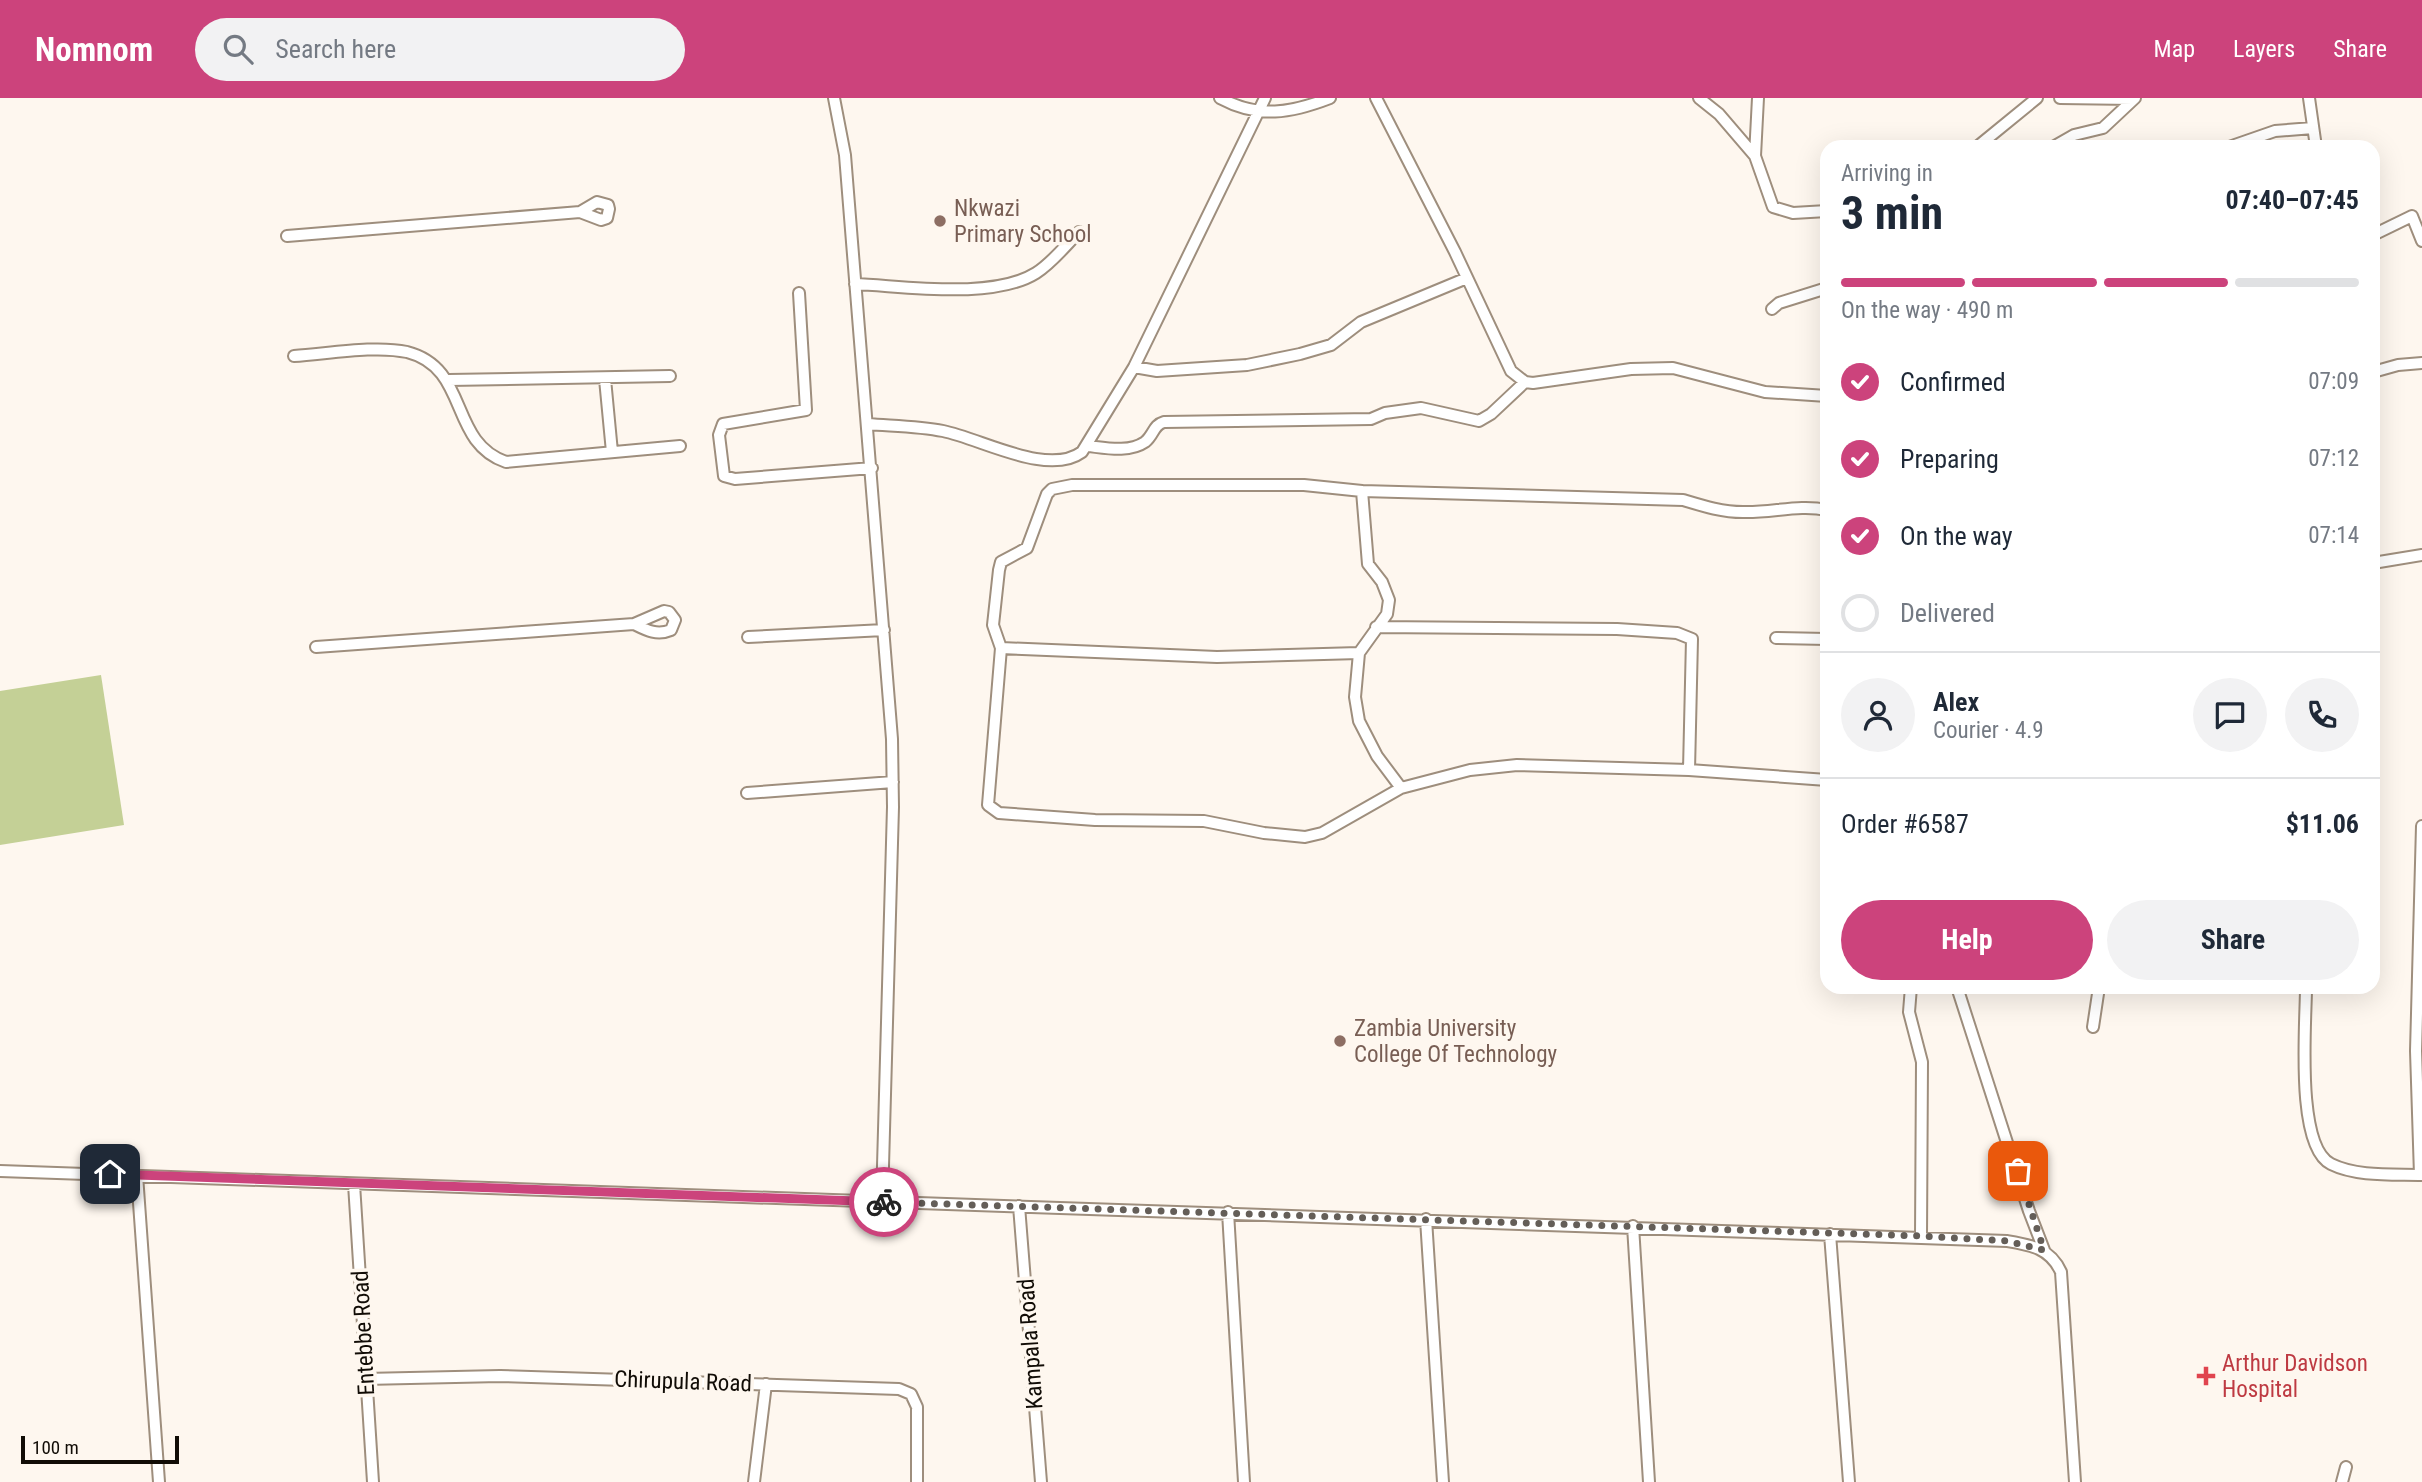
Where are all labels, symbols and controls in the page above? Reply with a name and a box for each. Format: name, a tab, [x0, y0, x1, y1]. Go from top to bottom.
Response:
search box	[195, 18, 685, 81]
text: Nomnom	[35, 30, 153, 69]
icon: search	[219, 30, 257, 68]
text: Search here	[275, 34, 396, 64]
text: Map	[2154, 35, 2195, 63]
text: Layers	[2233, 35, 2295, 63]
text: Share	[2333, 35, 2387, 63]
text: Arriving in	[1841, 160, 1933, 187]
text: 07:40–07:45	[2225, 185, 2359, 215]
text: 3 min	[1841, 186, 1943, 240]
place label: Nkwazi Primary School	[954, 195, 1091, 248]
marker: Nkwazi Primary School	[932, 213, 948, 229]
text: On the way · 490 m	[1841, 297, 2013, 324]
icon: check	[1841, 363, 1879, 401]
text: Confirmed	[1900, 367, 2006, 397]
text: 07:09	[2308, 368, 2359, 395]
icon: check	[1841, 440, 1879, 478]
text: Preparing	[1900, 444, 1999, 474]
text: 07:12	[2308, 445, 2359, 472]
icon: check	[1841, 517, 1879, 555]
text: On the way	[1900, 521, 2013, 551]
text: 07:14	[2308, 522, 2359, 549]
text: Delivered	[1900, 598, 1995, 628]
button: person	[1841, 678, 1915, 752]
button: chat	[2193, 678, 2267, 752]
button: phone	[2285, 678, 2359, 752]
text: Alex	[1933, 687, 1979, 717]
text: Courier · 4.9	[1933, 717, 2044, 744]
text: Order #6587	[1841, 809, 1969, 839]
text: $11.06	[2286, 809, 2359, 839]
button: Help	[1841, 900, 2093, 980]
button: Share	[2107, 900, 2359, 980]
place label: Zambia University College Of Technology	[1354, 1015, 1557, 1068]
marker: Zambia University College Of Technology	[1332, 1033, 1348, 1049]
pin	[1988, 1141, 2048, 1201]
pin	[80, 1144, 140, 1204]
icon: bag	[1999, 1152, 2037, 1190]
icon: home	[91, 1155, 129, 1193]
courier	[849, 1167, 919, 1237]
icon: bike	[865, 1183, 903, 1221]
street label: Entebbe Road	[347, 1270, 380, 1396]
street label: Kampala Road	[1012, 1278, 1049, 1410]
place label: Arthur Davidson Hospital	[2222, 1350, 2368, 1403]
street label: Chirupula Road	[614, 1366, 752, 1397]
marker: Arthur Davidson Hospital	[2196, 1366, 2216, 1386]
scale bar	[21, 1433, 178, 1465]
text: 100 m	[32, 1436, 79, 1459]

